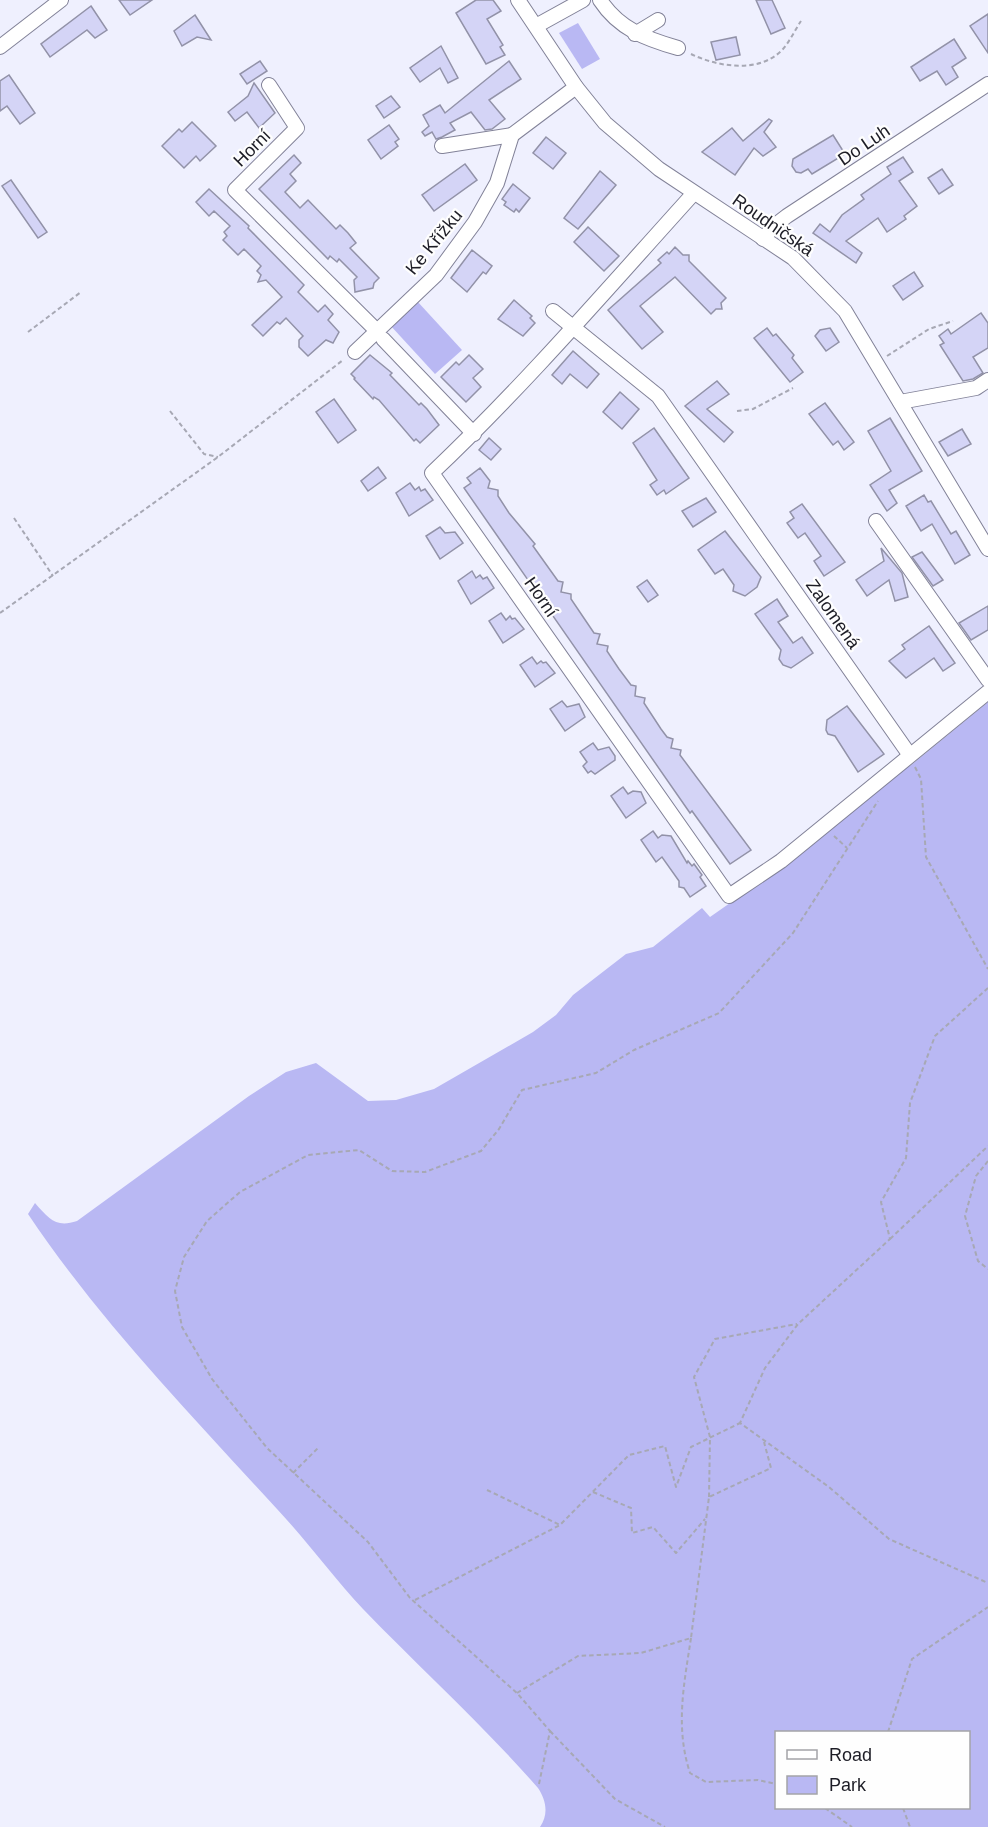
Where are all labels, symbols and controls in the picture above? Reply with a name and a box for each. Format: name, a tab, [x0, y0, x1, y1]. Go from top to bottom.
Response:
street label: Do Luh	[834, 120, 894, 170]
street label: Horní	[229, 125, 275, 171]
street label: Roudničská	[729, 190, 818, 261]
street label: Ke Křížku	[402, 205, 466, 279]
street label: Horní	[520, 573, 562, 621]
street label: Zalomená	[802, 575, 865, 653]
legend	[775, 1731, 970, 1809]
text: Road	[829, 1745, 872, 1765]
text: Park	[829, 1775, 867, 1795]

